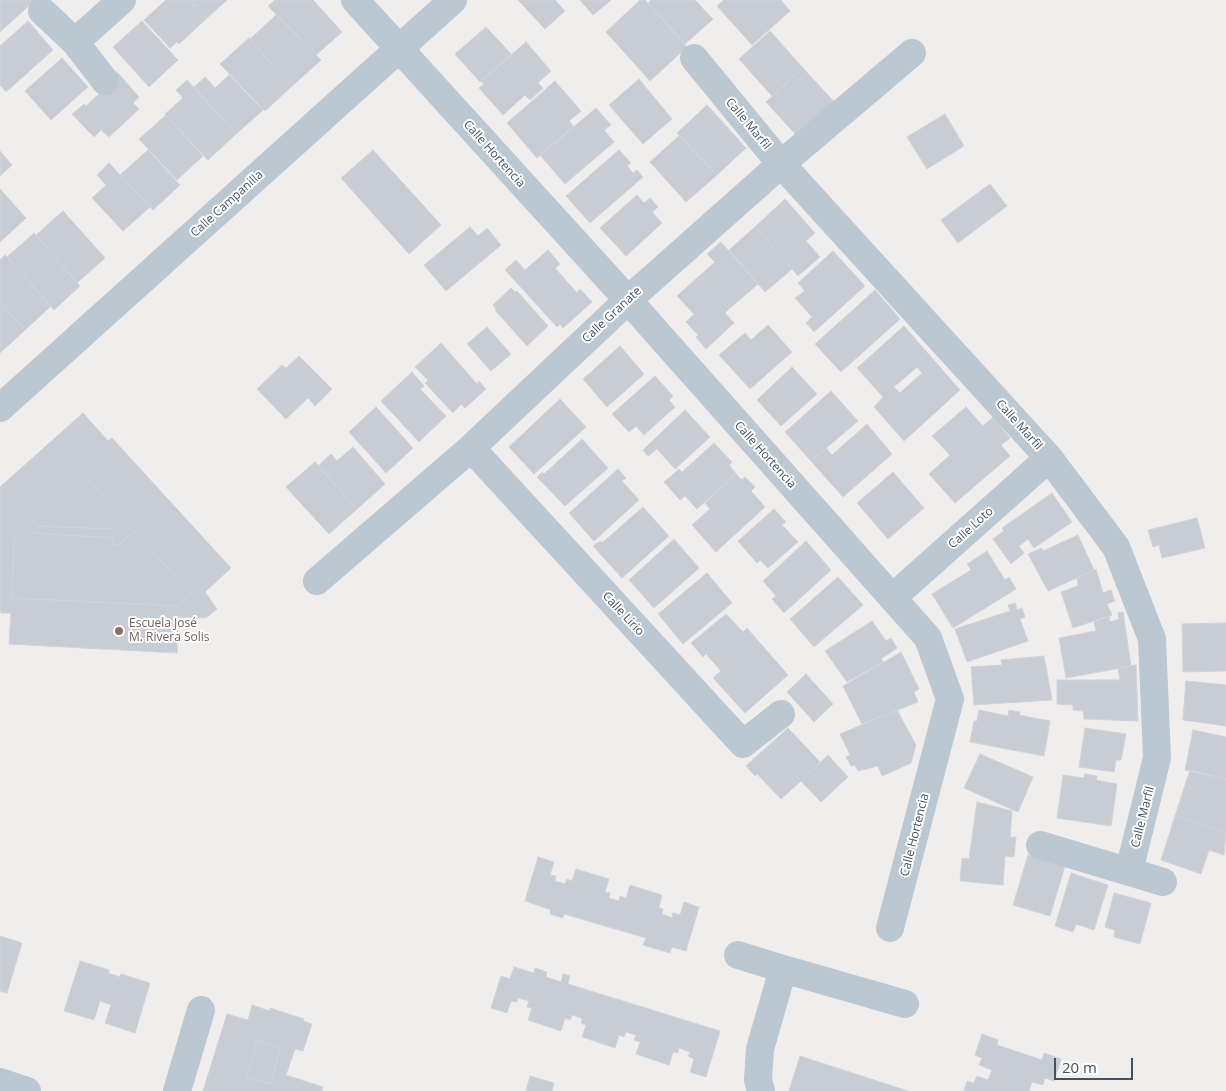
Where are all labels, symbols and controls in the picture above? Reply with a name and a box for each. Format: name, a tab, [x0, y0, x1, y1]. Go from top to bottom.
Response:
street label: Calle Marfil	[722, 95, 774, 153]
street label: Calle Hortencia	[460, 118, 528, 190]
street label: Calle Campanilla	[188, 168, 266, 240]
street label: Calle Granate	[579, 284, 645, 346]
street label: Calle Marfil	[993, 397, 1045, 453]
street label: Calle Hortencia	[731, 419, 799, 491]
street label: Calle Loto	[946, 504, 996, 552]
street label: Calle Lirio	[599, 589, 647, 639]
place label: Escuela José M. Rivera Solis	[129, 617, 209, 645]
marker: Escuela José M. Rivera Solis	[113, 625, 125, 637]
street label: Calle Marfil	[1128, 785, 1158, 849]
street label: Calle Hortencia	[898, 792, 932, 878]
scale bar	[1056, 1048, 1135, 1080]
text: 20 m	[1062, 1057, 1097, 1077]

